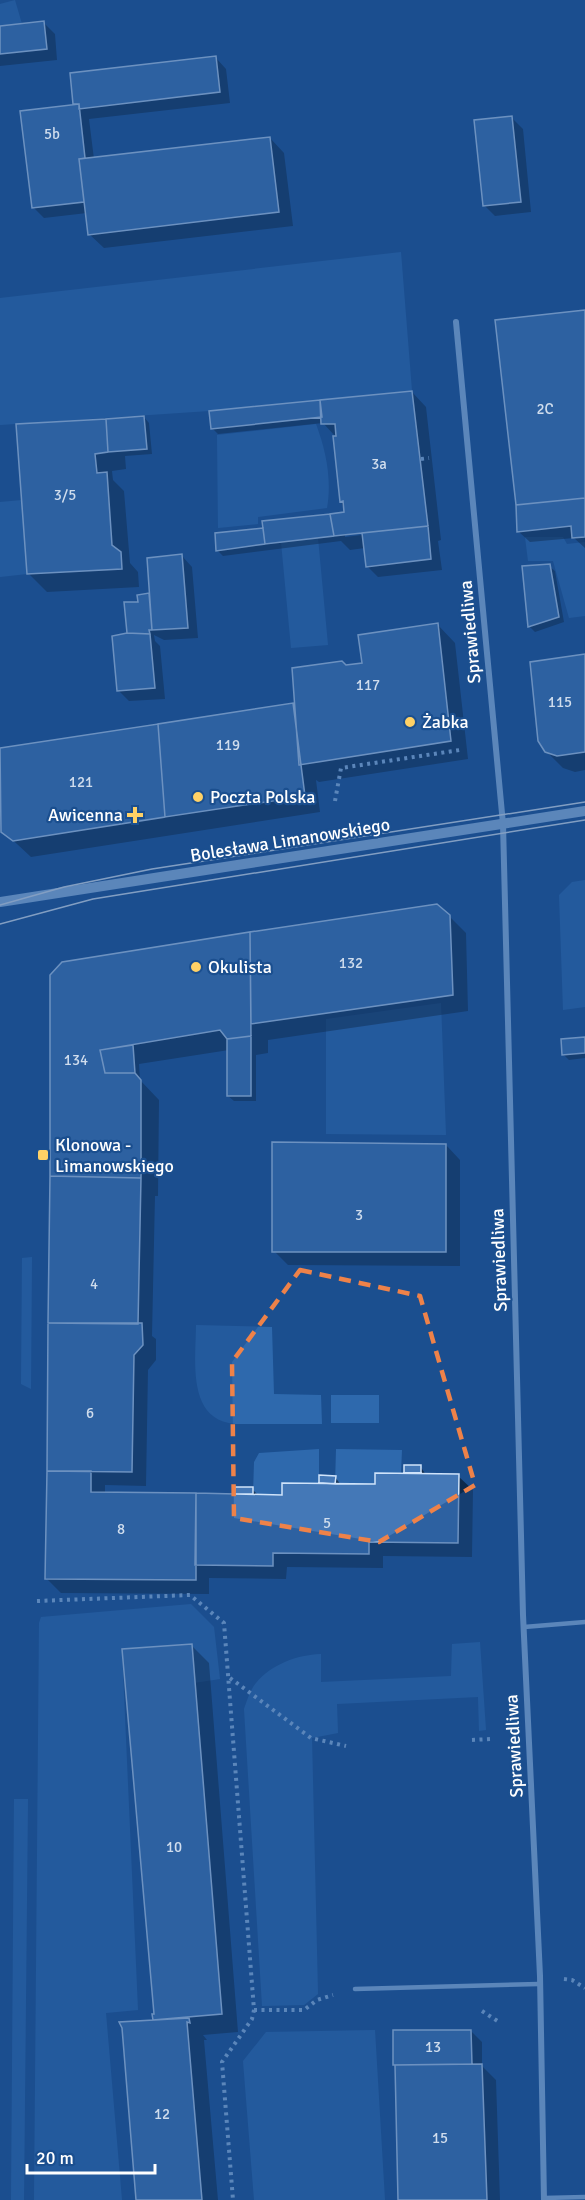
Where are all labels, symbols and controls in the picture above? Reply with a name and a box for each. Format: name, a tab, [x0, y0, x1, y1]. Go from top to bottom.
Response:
house number: 5b	[44, 125, 60, 143]
house number: 2C	[536, 400, 554, 418]
house number: 3a	[371, 455, 387, 473]
house number: 3/5	[54, 486, 76, 504]
street label: Sprawiedliwa	[455, 580, 485, 684]
house number: 117	[356, 676, 380, 694]
house number: 115	[548, 693, 572, 711]
place label: Żabka	[422, 711, 469, 733]
marker: Żabka	[403, 715, 417, 729]
house number: 119	[216, 736, 240, 754]
house number: 121	[69, 773, 93, 791]
place label: Poczta Polska	[210, 786, 315, 808]
marker: Poczta Polska	[191, 790, 205, 804]
place label: Awicenna	[48, 804, 123, 826]
marker: Awicenna	[128, 808, 142, 822]
street label: Bolesława Limanowskiego	[188, 813, 392, 867]
house number: 132	[339, 954, 363, 972]
place label: Okulista	[208, 956, 272, 978]
marker: Okulista	[189, 960, 203, 974]
house number: 134	[64, 1051, 88, 1069]
place label: Klonowa - Limanowskiego	[55, 1134, 174, 1177]
marker: Klonowa - Limanowskiego	[36, 1148, 50, 1162]
house number: 3	[355, 1206, 363, 1224]
street label: Sprawiedliwa	[486, 1208, 512, 1312]
house number: 4	[90, 1275, 98, 1293]
house number: 6	[86, 1404, 94, 1422]
house number: 5	[323, 1514, 331, 1532]
house number: 8	[117, 1520, 125, 1538]
street label: Sprawiedliwa	[500, 1694, 528, 1798]
house number: 10	[166, 1838, 182, 1856]
house number: 13	[425, 2038, 441, 2056]
house number: 12	[154, 2105, 170, 2123]
house number: 15	[432, 2129, 448, 2147]
scale bar	[27, 2137, 154, 2175]
text: 20 m	[36, 2147, 74, 2169]

